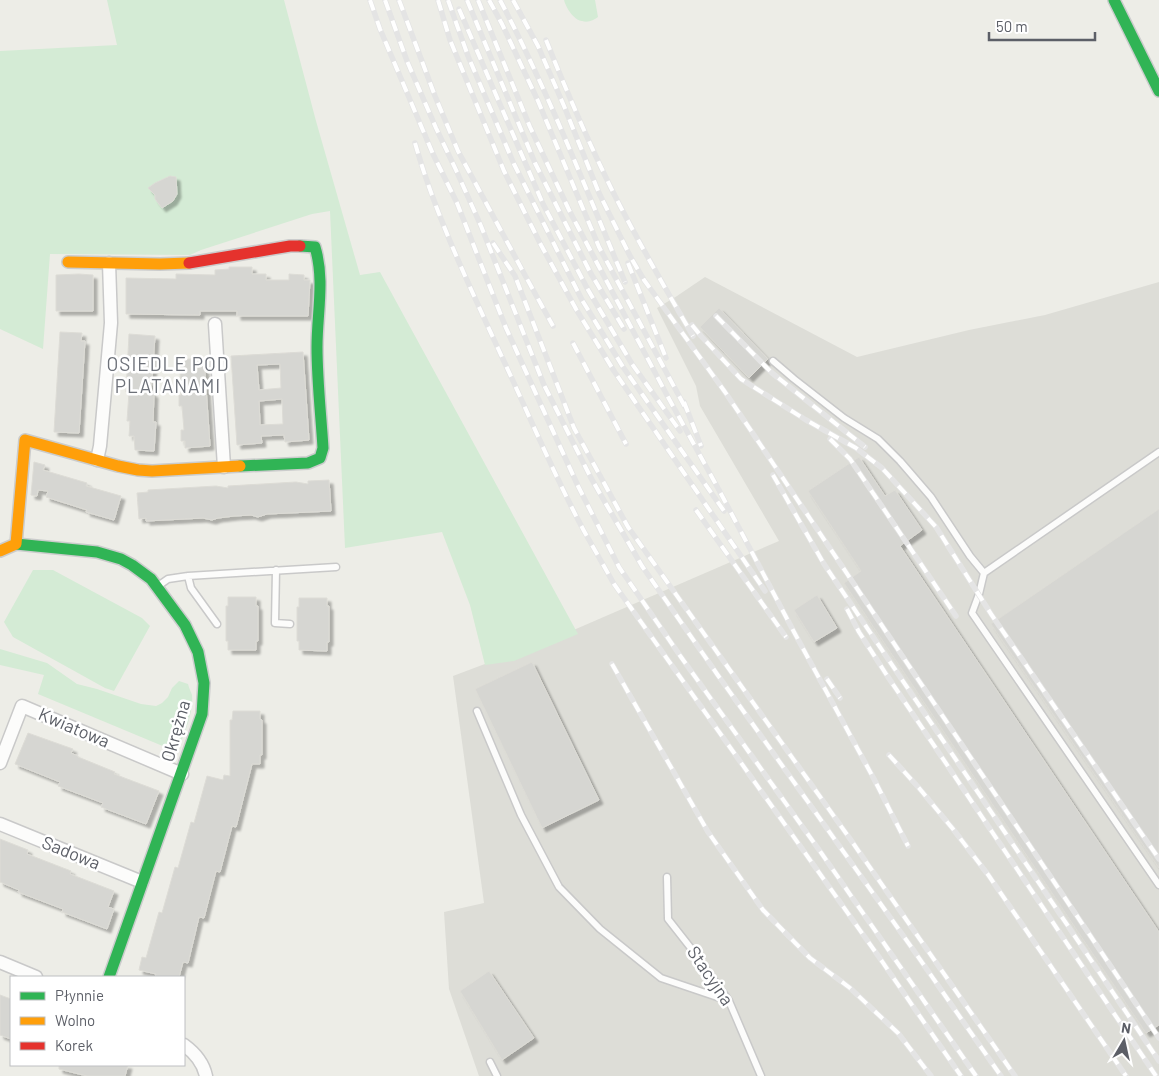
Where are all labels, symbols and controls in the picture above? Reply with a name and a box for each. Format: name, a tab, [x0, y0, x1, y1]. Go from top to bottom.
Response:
scale bar	[989, 10, 1095, 42]
text: 50 m	[996, 17, 1028, 35]
district label: OSIEDLE POD PLATANAMI	[107, 352, 229, 397]
street label: Okrężna	[156, 697, 194, 764]
street label: Kwiatowa	[36, 702, 113, 752]
street label: Sadowa	[39, 830, 104, 874]
street label: Stacyjna	[683, 941, 739, 1009]
legend	[10, 976, 185, 1066]
text: Płynnie	[55, 986, 104, 1004]
text: Wolno	[55, 1011, 95, 1029]
north arrow	[1099, 1016, 1149, 1066]
text: N	[1120, 1019, 1132, 1037]
text: Korek	[55, 1036, 93, 1054]

